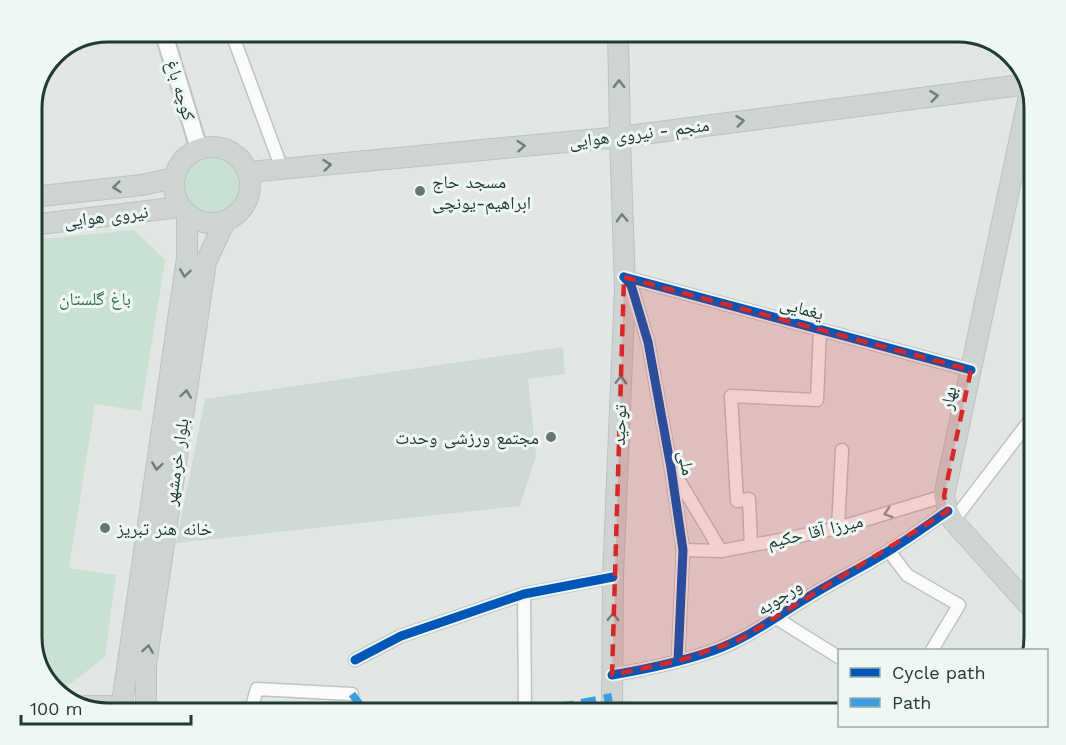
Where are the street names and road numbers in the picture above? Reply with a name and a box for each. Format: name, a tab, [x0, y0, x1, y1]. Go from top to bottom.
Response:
street label: کوچه باغ	[161, 57, 200, 124]
street label: منجم - نیروی هوایی	[568, 114, 711, 154]
street label: نیروی هوایی	[63, 200, 150, 233]
street label: یغمایی	[778, 292, 826, 325]
street label: بهار	[935, 384, 961, 413]
street label: توحید	[608, 404, 631, 446]
street label: بلوار خرمشهر	[159, 417, 193, 508]
street label: ملی	[674, 449, 700, 477]
street label: میرزا آقا حکیم	[765, 510, 865, 554]
street label: ورجویه	[752, 575, 806, 620]

